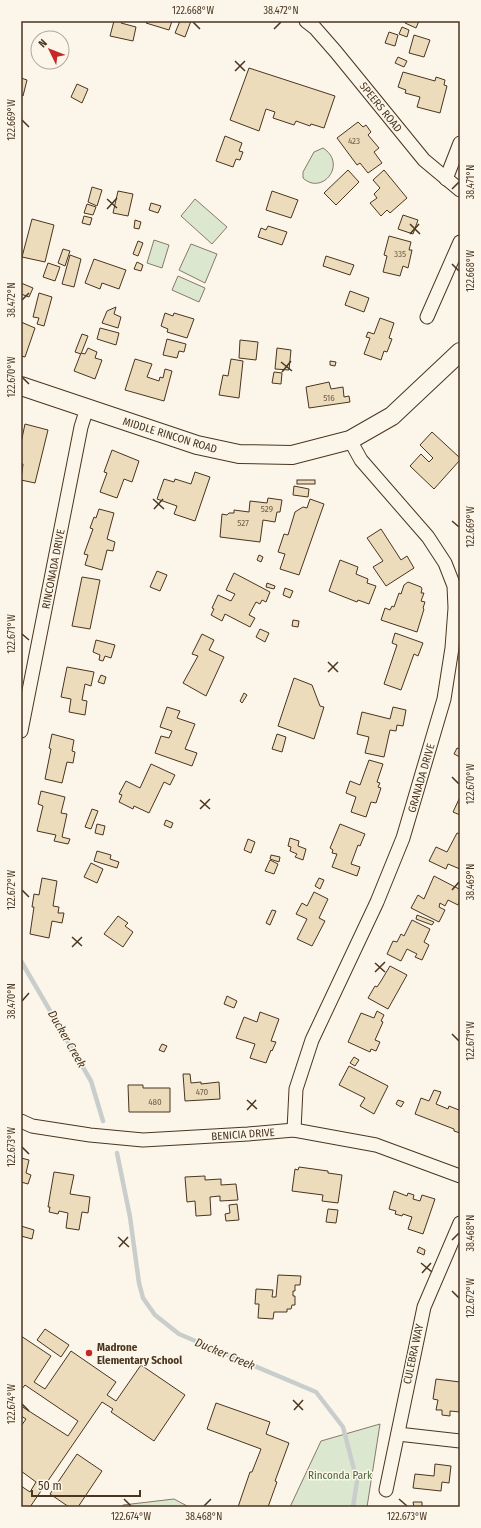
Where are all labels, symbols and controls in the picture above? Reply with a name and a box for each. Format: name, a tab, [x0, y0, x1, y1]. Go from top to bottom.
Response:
text: 122.668°W	[172, 5, 214, 17]
text: 38.472°N	[263, 5, 299, 17]
north arrow	[30, 30, 70, 70]
text: N	[36, 37, 50, 50]
street label: SPEERS ROAD	[357, 80, 405, 135]
text: 122.669°W	[6, 99, 18, 141]
house number: 423	[348, 136, 360, 146]
text: 38.471°N	[465, 165, 477, 199]
house number: 335	[394, 249, 406, 259]
text: 122.668°W	[465, 250, 477, 292]
text: 38.472°N	[6, 282, 18, 318]
text: 122.670°W	[6, 356, 18, 397]
house number: 516	[323, 393, 335, 403]
street label: MIDDLE RINCON ROAD	[121, 415, 219, 456]
house number: 529	[261, 504, 273, 514]
text: 122.669°W	[465, 506, 477, 548]
house number: 527	[237, 518, 249, 528]
street label: RINCONADA DRIVE	[39, 528, 68, 610]
text: 122.671°W	[6, 614, 18, 654]
street label: GRANADA DRIVE	[405, 742, 438, 814]
text: 122.670°W	[465, 763, 477, 804]
text: 38.469°N	[465, 864, 477, 900]
text: 122.672°W	[6, 869, 18, 910]
text: 38.470°N	[6, 983, 18, 1019]
water label: Ducker Creek	[45, 1008, 89, 1070]
text: 122.671°W	[465, 1021, 477, 1061]
house number: 470	[196, 1087, 209, 1097]
house number: 480	[148, 1097, 162, 1107]
text: 122.673°W	[6, 1126, 18, 1167]
street label: BENICIA DRIVE	[211, 1126, 275, 1143]
text: 38.468°N	[465, 1215, 477, 1251]
text: 122.672°W	[465, 1277, 477, 1318]
street label: CULEBRA WAY	[401, 1322, 426, 1385]
water label: Ducker Creek	[193, 1335, 257, 1373]
place label: Madrone Elementary School	[97, 1341, 183, 1367]
marker: Madrone Elementary School	[84, 1348, 94, 1358]
text: 122.674°W	[6, 1383, 18, 1424]
park label: Rinconda Park	[308, 1469, 373, 1482]
scale bar	[32, 1472, 140, 1498]
text: 50 m	[38, 1479, 62, 1493]
text: 122.674°W	[111, 1511, 152, 1523]
text: 38.468°N	[186, 1511, 222, 1523]
text: 122.673°W	[387, 1511, 428, 1523]

